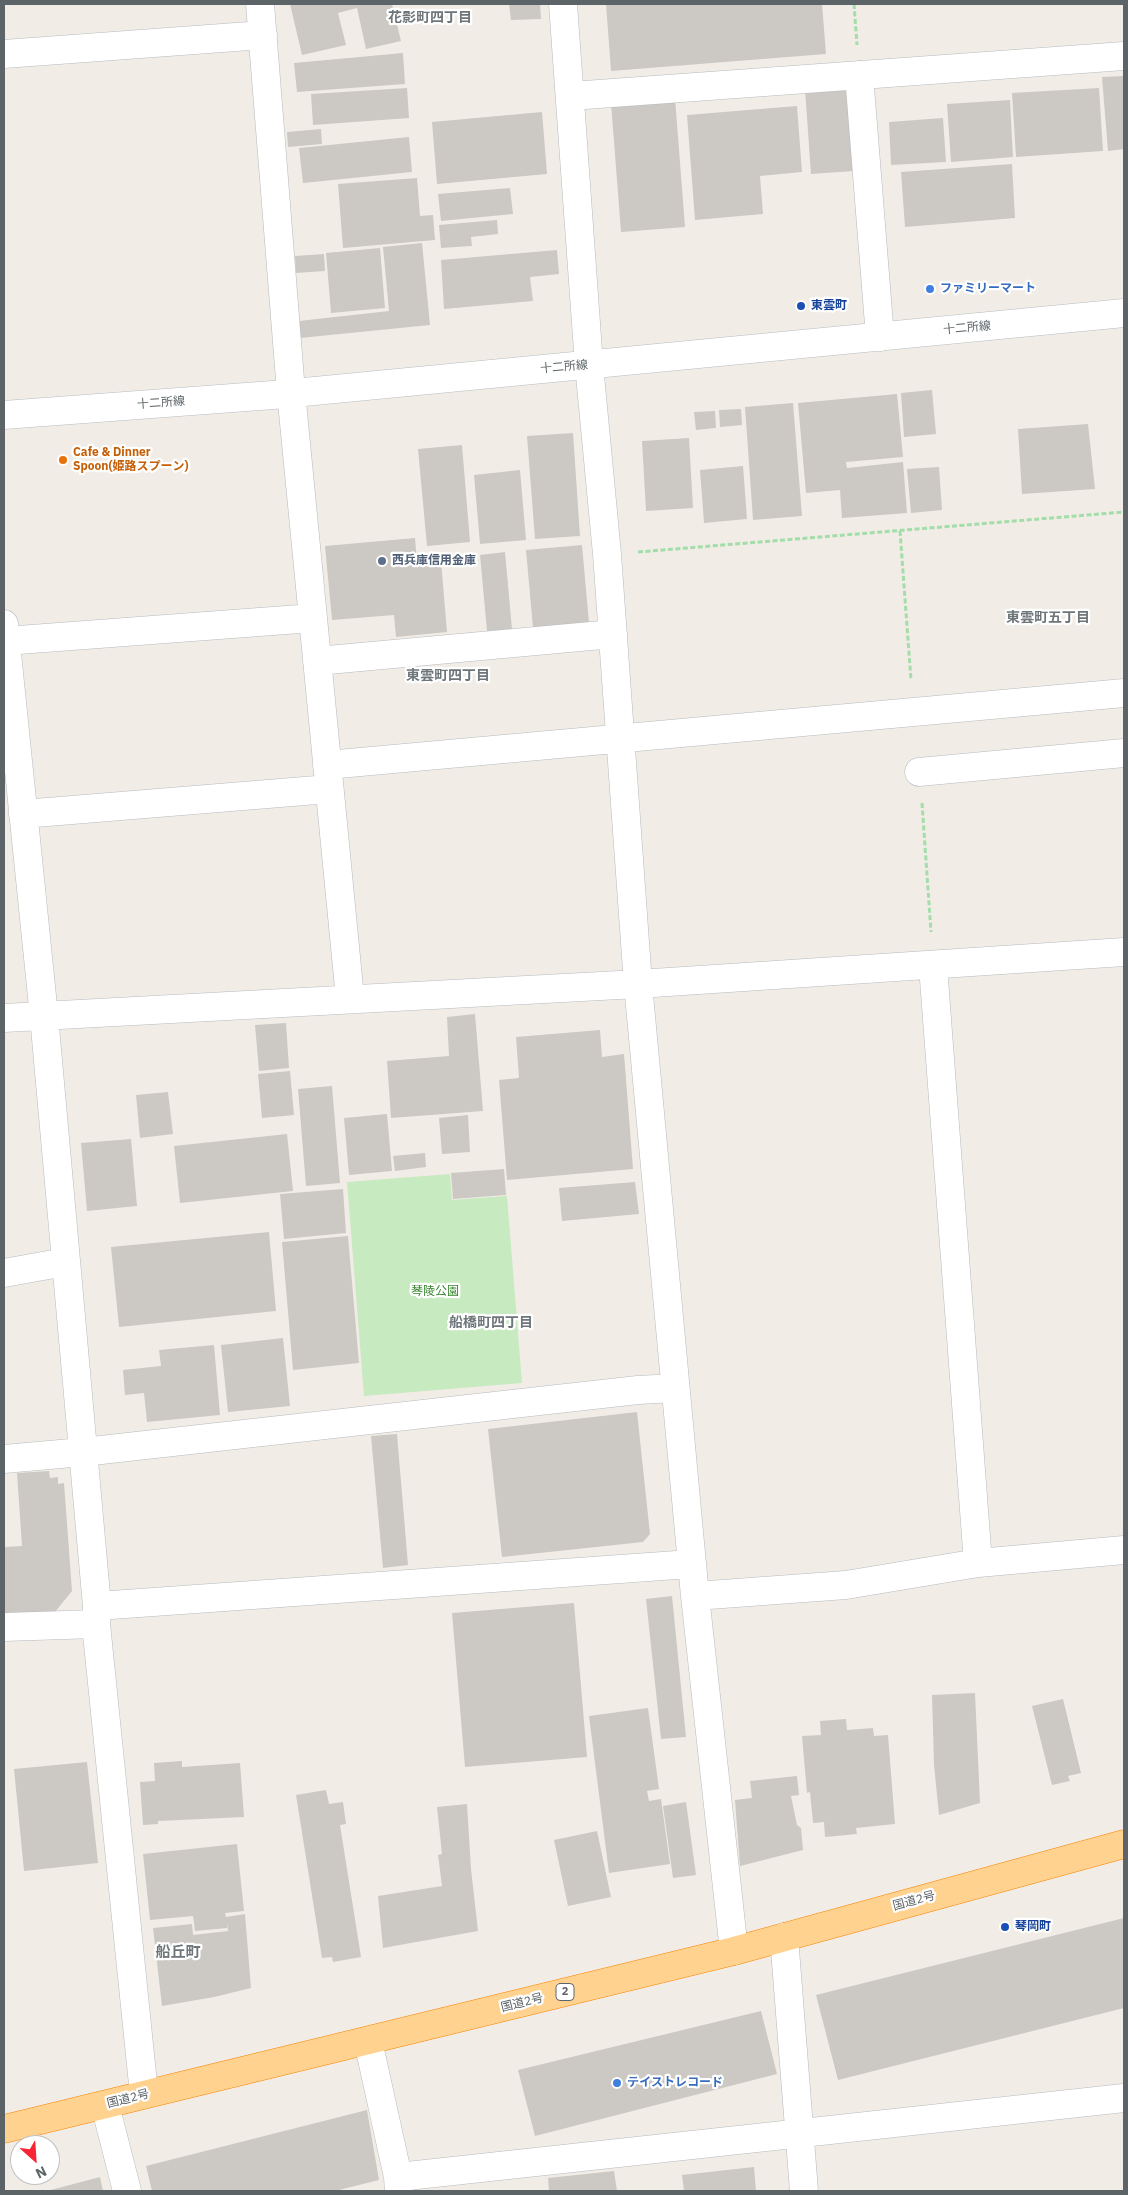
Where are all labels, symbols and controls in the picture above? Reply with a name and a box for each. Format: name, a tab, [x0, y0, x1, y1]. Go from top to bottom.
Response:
district label: 花影町四丁目	[388, 10, 472, 26]
place label: ファミリーマート	[940, 282, 1036, 296]
marker: ファミリーマート	[924, 283, 936, 295]
place label: 東雲町	[811, 299, 847, 313]
marker: 東雲町	[795, 300, 807, 312]
street label: 十二所線	[942, 319, 992, 337]
street label: 十二所線	[539, 358, 589, 376]
street label: 十二所線	[137, 394, 185, 412]
place label: Cafe & Dinner Spoon(姫路スプーン)	[73, 446, 189, 474]
marker: Cafe & Dinner Spoon(姫路スプーン)	[57, 454, 69, 466]
place label: 西兵庫信用金庫	[392, 554, 476, 568]
marker: 西兵庫信用金庫	[376, 555, 388, 567]
district label: 東雲町五丁目	[1006, 610, 1090, 626]
district label: 東雲町四丁目	[406, 668, 490, 684]
park label: 琴陵公園	[411, 1285, 459, 1299]
district label: 船橋町四丁目	[449, 1315, 533, 1331]
street label: 国道2号	[891, 1888, 937, 1914]
place label: 琴岡町	[1015, 1920, 1051, 1934]
marker: 琴岡町	[999, 1921, 1011, 1933]
district label: 船丘町	[156, 1944, 200, 1962]
road number: 2	[556, 1984, 574, 2000]
street label: 国道2号	[499, 1991, 545, 2015]
place label: テイストレコード	[627, 2076, 723, 2090]
marker: テイストレコード	[611, 2077, 623, 2089]
street label: 国道2号	[105, 2087, 151, 2111]
north arrow	[10, 2135, 60, 2185]
text: N	[33, 2162, 50, 2183]

